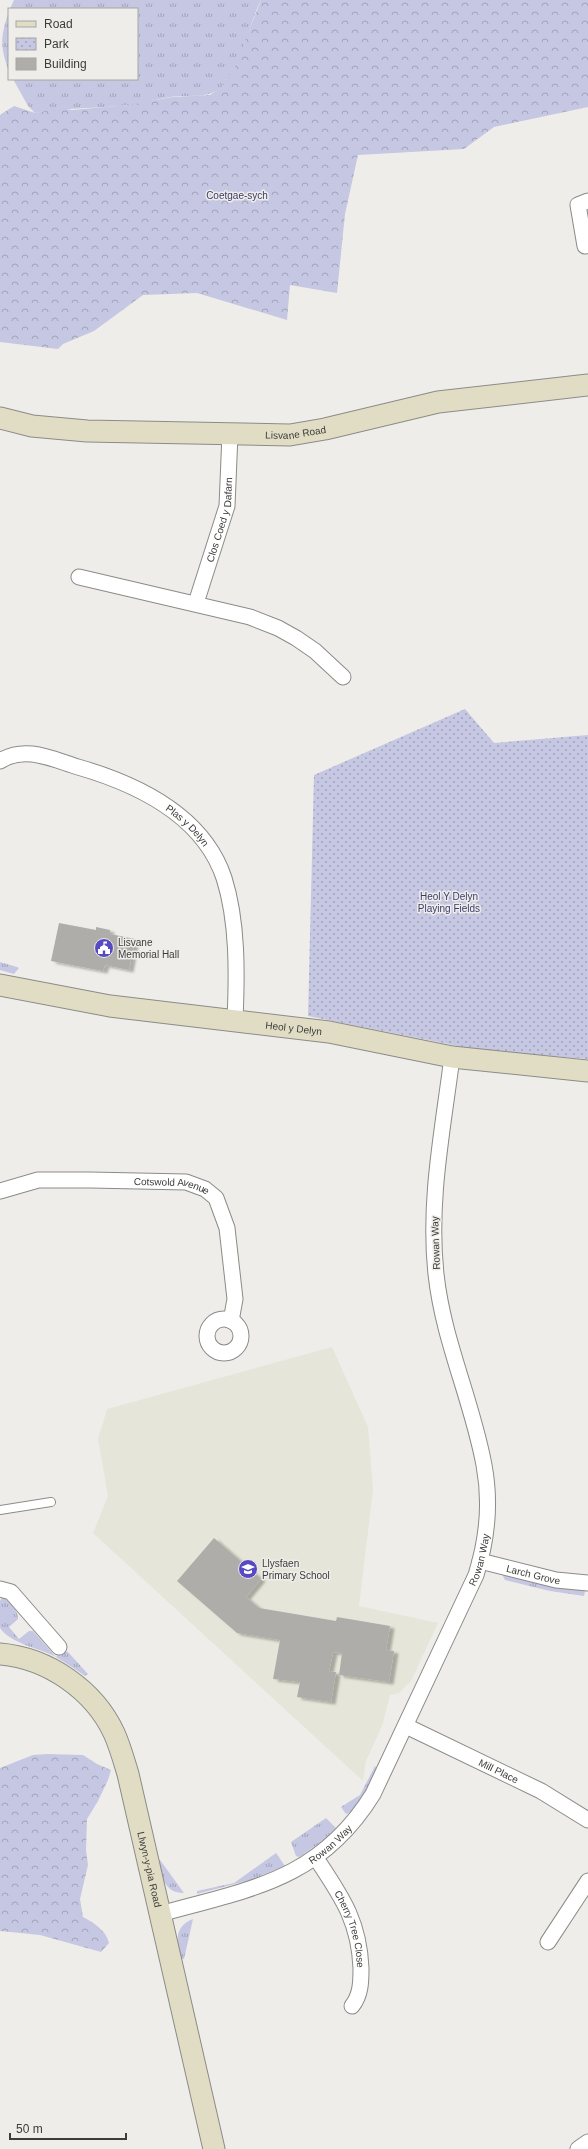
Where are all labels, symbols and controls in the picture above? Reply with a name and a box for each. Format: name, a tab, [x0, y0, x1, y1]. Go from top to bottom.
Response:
legend	[8, 8, 138, 80]
text: Road	[44, 17, 73, 31]
text: Park	[44, 37, 70, 51]
text: Building	[44, 57, 87, 71]
park label: Coetgae-sych	[206, 190, 268, 201]
street label: Lisvane Road	[265, 424, 327, 441]
street label: Clos Coed y Dafarn	[204, 477, 234, 564]
street label: Plas y Delyn	[164, 802, 211, 848]
park label: Heol Y Delyn Playing Fields	[418, 891, 480, 914]
public building icon: Lisvane Memorial Hall	[93, 937, 115, 959]
place label: Lisvane Memorial Hall	[118, 937, 179, 960]
street label: Heol y Delyn	[265, 1020, 322, 1037]
street label: Cotswold Avenue	[134, 1176, 212, 1197]
street label: Rowan Way	[429, 1216, 442, 1270]
street label: Rowan Way	[467, 1533, 491, 1588]
school or university icon: Llysfaen Primary School	[237, 1558, 259, 1580]
place label: Llysfaen Primary School	[262, 1558, 330, 1581]
street label: Larch Grove	[505, 1563, 561, 1586]
street label: Mill Place	[477, 1757, 521, 1786]
street label: Rowan Way	[307, 1823, 354, 1866]
street label: Llwyn-y-pia Road	[135, 1831, 163, 1908]
street label: Cherry Tree Close	[332, 1889, 366, 1968]
scale bar	[10, 2115, 126, 2141]
text: 50 m	[16, 2122, 43, 2136]

